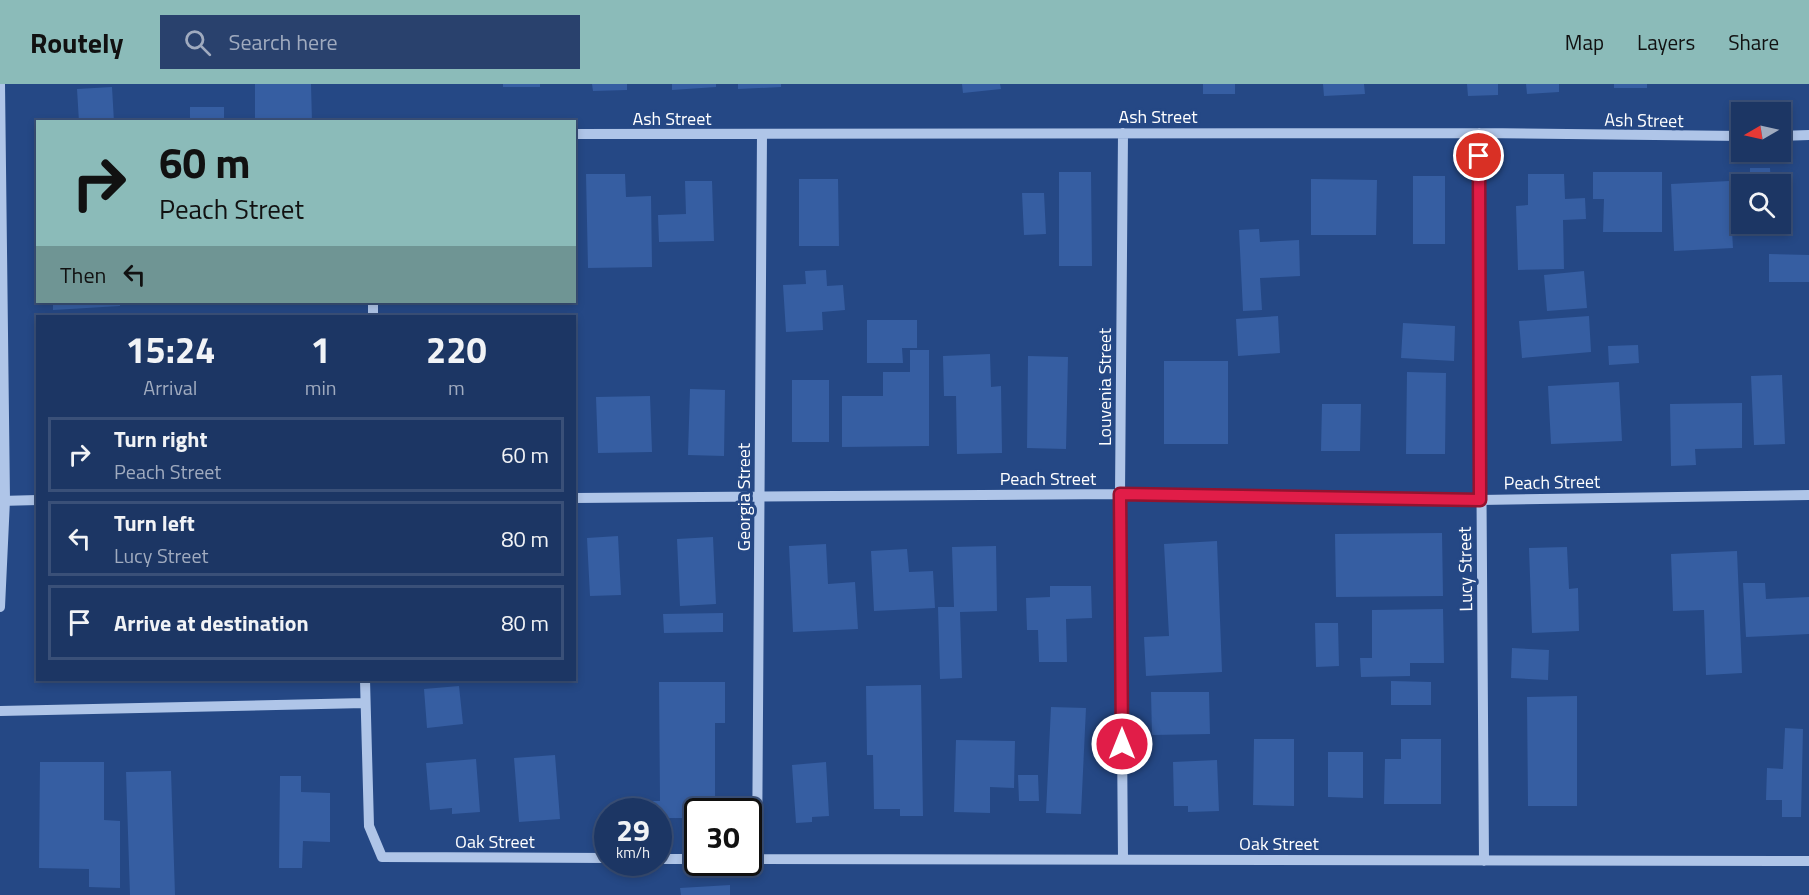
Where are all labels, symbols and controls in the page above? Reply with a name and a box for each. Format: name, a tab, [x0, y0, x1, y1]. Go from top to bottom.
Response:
search box	[160, 15, 580, 69]
text: Routely	[30, 21, 124, 64]
text: Search here	[229, 25, 338, 59]
icon: search	[181, 26, 214, 59]
text: Map	[1565, 26, 1604, 58]
text: Layers	[1637, 26, 1695, 58]
text: Share	[1728, 26, 1779, 58]
north arrow	[1731, 102, 1791, 162]
map controls	[1731, 102, 1791, 234]
street label: Ash Street	[1118, 103, 1198, 130]
street label: Ash Street	[632, 105, 712, 132]
street label: Ash Street	[1604, 106, 1684, 134]
text: 60 m	[159, 130, 251, 194]
pin	[1453, 130, 1504, 181]
icon: arrive	[1462, 139, 1495, 172]
icon: right	[60, 144, 138, 222]
button: search	[1731, 174, 1791, 234]
text: Peach Street	[159, 188, 304, 229]
text: Then	[60, 258, 106, 292]
icon: left	[118, 258, 151, 291]
text: 15:24	[125, 322, 215, 377]
text: 1	[311, 322, 331, 377]
text: 220	[426, 322, 487, 377]
street label: Louvenia Street	[1091, 327, 1118, 446]
text: Arrival	[143, 372, 198, 403]
text: min	[305, 372, 337, 403]
text: m	[448, 372, 465, 403]
text: Turn right	[114, 422, 208, 456]
icon: right	[63, 438, 96, 471]
text: 60 m	[501, 438, 549, 472]
street label: Georgia Street	[730, 442, 757, 551]
text: Peach Street	[114, 456, 221, 487]
street label: Peach Street	[1000, 465, 1097, 492]
street label: Peach Street	[1503, 468, 1601, 496]
text: Turn left	[114, 506, 195, 540]
icon: left	[63, 522, 96, 555]
text: 80 m	[501, 522, 549, 556]
street label: Lucy Street	[1451, 526, 1479, 612]
text: Lucy Street	[114, 540, 208, 571]
icon: arrive	[63, 606, 96, 639]
text: Arrive at destination	[114, 606, 309, 640]
text: 80 m	[501, 606, 549, 640]
position arrow	[1090, 712, 1154, 776]
speed limit sign: 30	[684, 798, 762, 876]
text: 29	[616, 807, 650, 853]
street label: Oak Street	[455, 828, 536, 855]
street label: Oak Street	[1239, 830, 1320, 857]
text: km/h	[616, 841, 650, 864]

